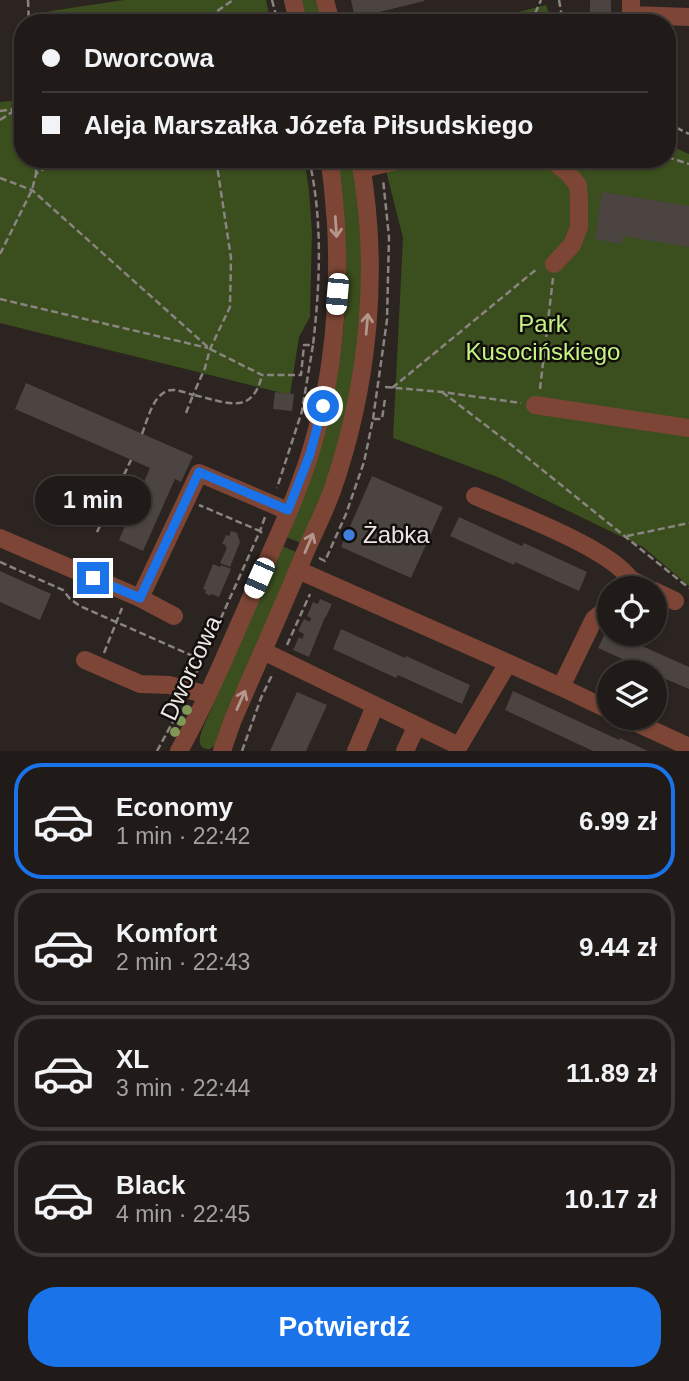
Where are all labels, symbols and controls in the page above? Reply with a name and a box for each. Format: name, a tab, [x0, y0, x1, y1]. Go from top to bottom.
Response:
text: Dworcowa	[84, 43, 214, 73]
text: Aleja Marszałka Józefa Piłsudskiego	[84, 110, 533, 140]
one-way arrow	[330, 215, 343, 238]
car	[325, 272, 350, 316]
park label: Park Kusocińskiego	[466, 310, 620, 365]
one-way arrow	[361, 314, 374, 336]
route start	[307, 390, 339, 422]
callout: 1 min	[35, 476, 151, 526]
text: 1 min	[63, 487, 123, 513]
place label: Żabka	[363, 521, 430, 548]
marker: Żabka	[341, 527, 357, 543]
one-way arrow	[304, 533, 317, 554]
car	[241, 555, 278, 601]
route end	[77, 562, 109, 594]
map controls	[597, 576, 667, 730]
button: locate	[597, 576, 667, 646]
street label: Dworcowa	[155, 611, 227, 724]
button: layers	[597, 660, 667, 730]
one-way arrow	[235, 690, 248, 712]
icon: car	[32, 790, 95, 853]
text: Economy	[116, 792, 233, 822]
text: 6.99 zł	[579, 806, 657, 836]
text: 1 min · 22:42	[116, 823, 250, 849]
icon: car	[32, 916, 95, 979]
text: Komfort	[116, 918, 217, 948]
text: 9.44 zł	[579, 932, 657, 962]
text: 2 min · 22:43	[116, 949, 250, 975]
icon: car	[32, 1042, 95, 1105]
text: XL	[116, 1044, 149, 1074]
text: 11.89 zł	[566, 1058, 657, 1088]
text: 3 min · 22:44	[116, 1075, 250, 1101]
icon: car	[32, 1168, 95, 1231]
text: Black	[116, 1170, 185, 1200]
text: 10.17 zł	[564, 1184, 657, 1214]
text: 4 min · 22:45	[116, 1201, 250, 1227]
button: Potwierdź	[28, 1287, 661, 1367]

